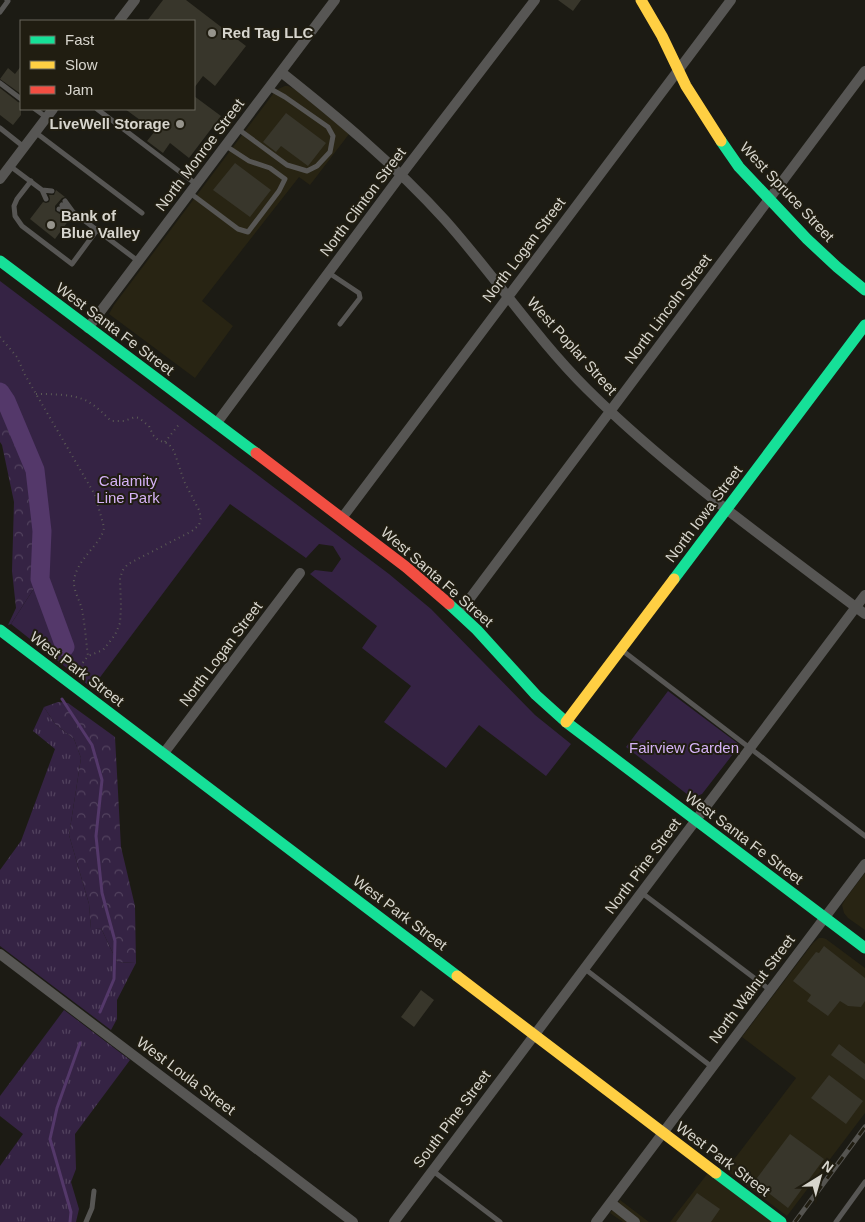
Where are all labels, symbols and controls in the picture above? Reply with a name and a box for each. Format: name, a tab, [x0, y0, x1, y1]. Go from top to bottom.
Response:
legend	[20, 20, 195, 110]
place label: Red Tag LLC	[222, 24, 314, 41]
marker: Red Tag LLC	[206, 27, 218, 39]
text: Fast	[65, 31, 95, 48]
text: Slow	[65, 56, 98, 73]
text: Jam	[65, 81, 93, 98]
street label: North Monroe Street	[152, 95, 248, 214]
place label: LiveWell Storage	[49, 115, 170, 132]
marker: LiveWell Storage	[174, 118, 186, 130]
street label: West Spruce Street	[737, 138, 838, 246]
street label: North Clinton Street	[316, 143, 410, 259]
street label: North Logan Street	[479, 193, 569, 305]
place label: Bank of Blue Valley	[61, 207, 141, 241]
marker: Bank of Blue Valley	[45, 219, 57, 231]
street label: North Lincoln Street	[621, 250, 715, 367]
street label: West Santa Fe Street	[53, 279, 178, 379]
street label: West Poplar Street	[524, 293, 621, 399]
street label: North Iowa Street	[662, 461, 746, 565]
park label: Calamity Line Park	[96, 472, 160, 506]
street label: West Santa Fe Street	[378, 523, 498, 631]
street label: North Logan Street	[176, 597, 266, 709]
street label: West Park Street	[27, 628, 128, 710]
park label: Fairview Garden	[629, 739, 739, 756]
street label: West Santa Fe Street	[682, 788, 807, 888]
street label: North Pine Street	[601, 814, 685, 917]
street label: West Park Street	[350, 872, 451, 954]
street label: North Walnut Street	[705, 931, 798, 1046]
street label: West Loula Street	[134, 1033, 240, 1119]
street label: South Pine Street	[409, 1066, 494, 1171]
street label: West Park Street	[673, 1118, 774, 1200]
north arrow	[795, 1152, 845, 1202]
text: N	[819, 1157, 837, 1176]

